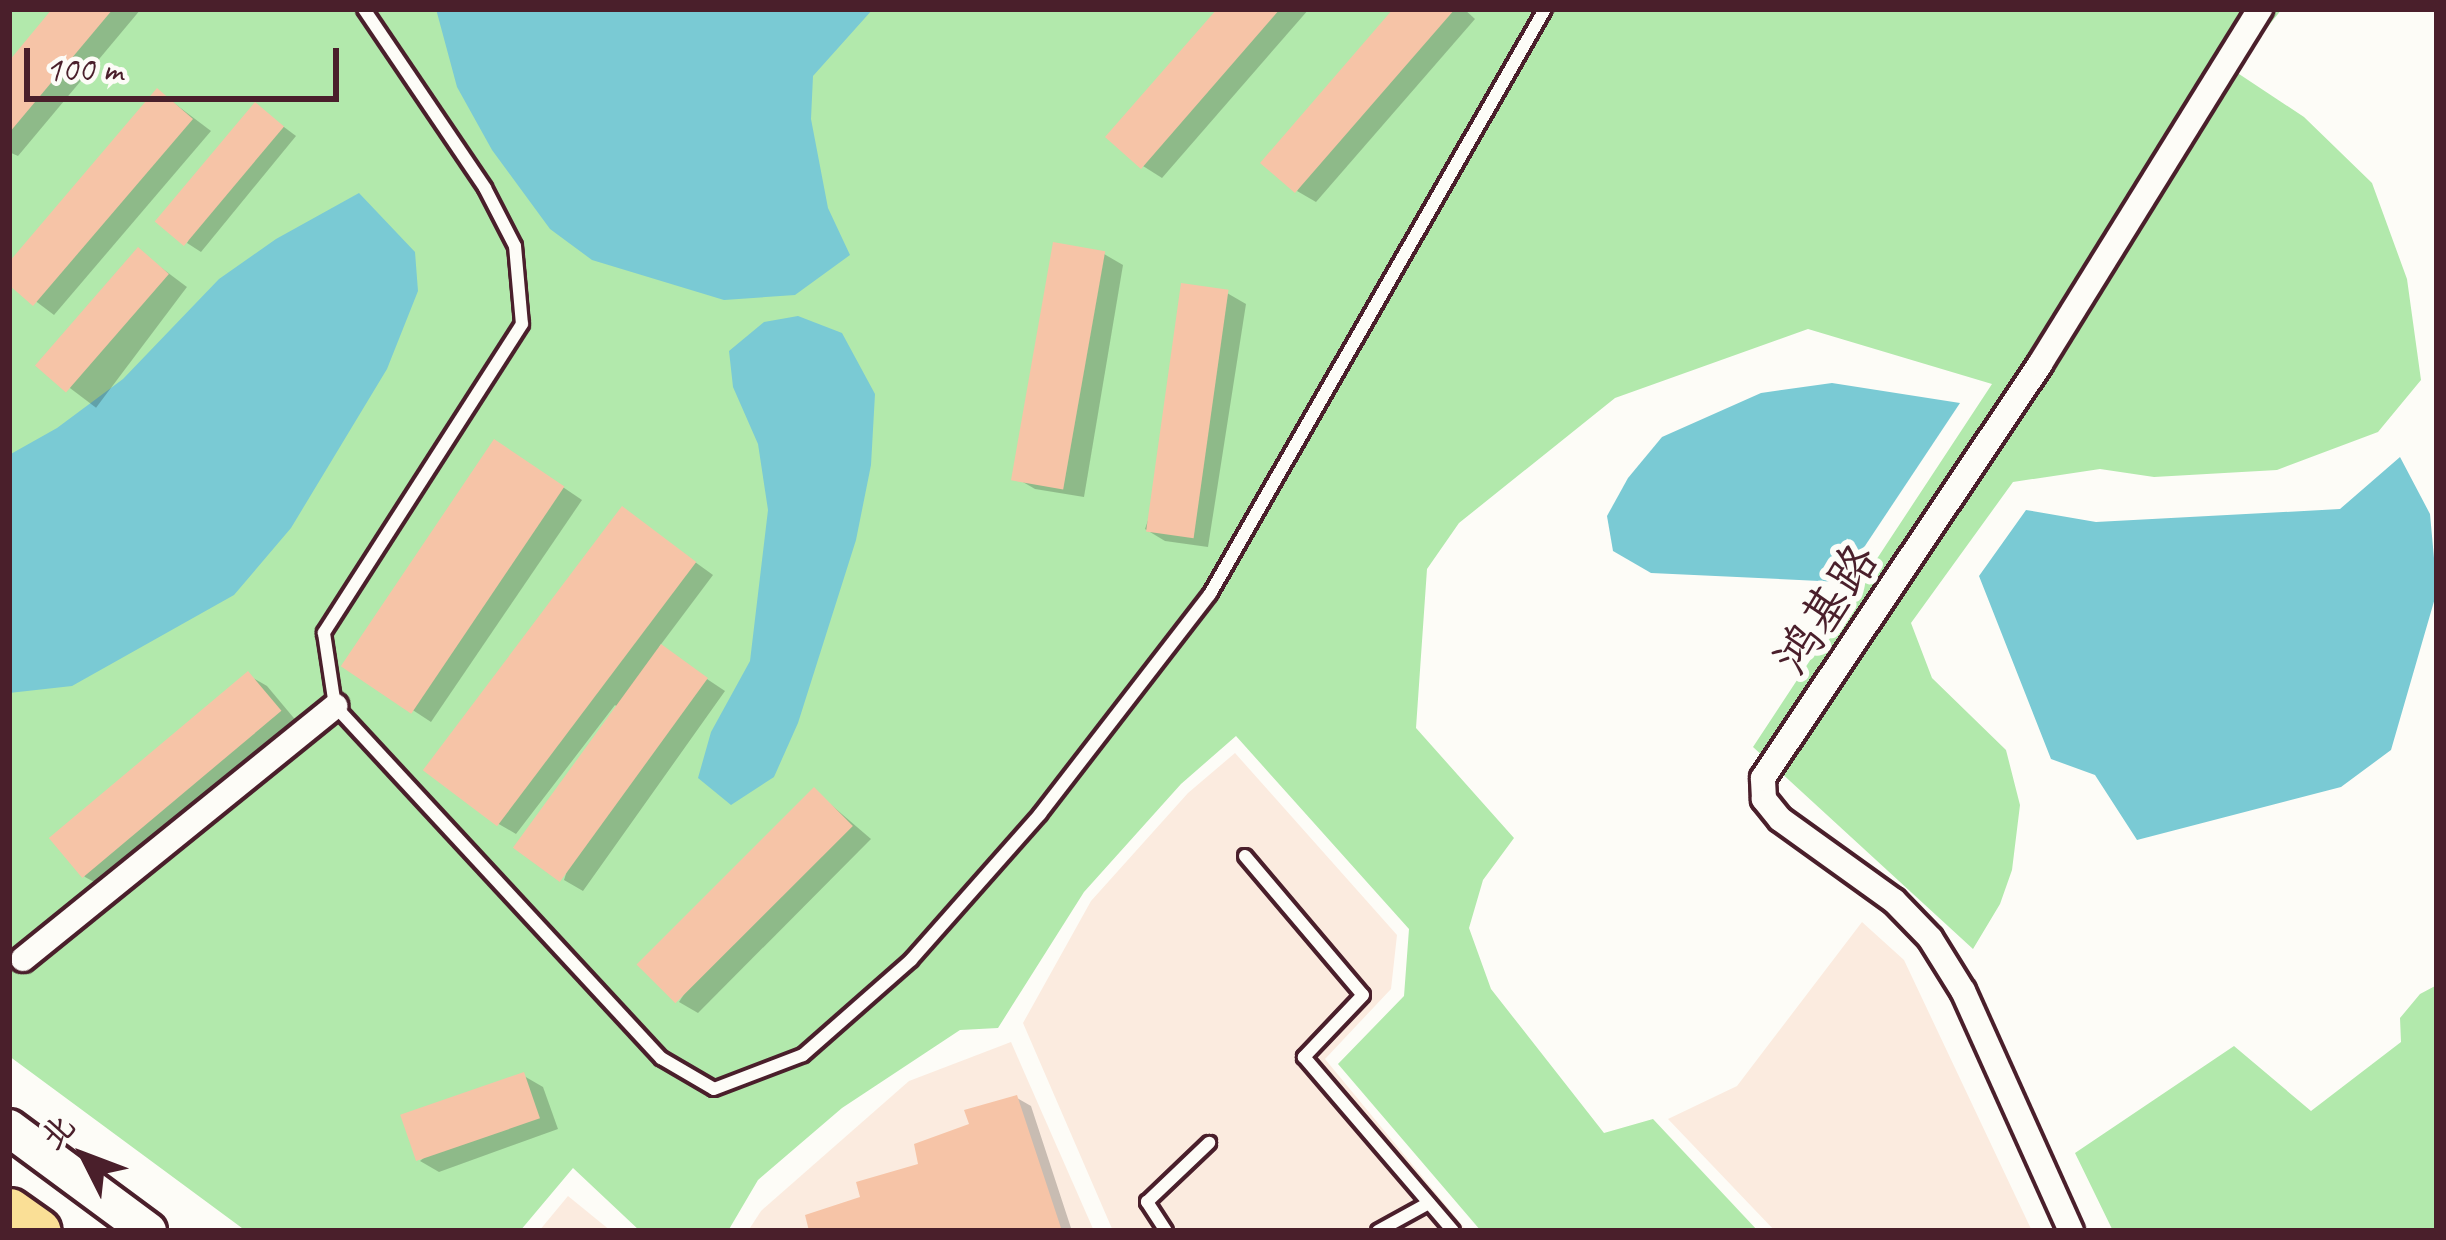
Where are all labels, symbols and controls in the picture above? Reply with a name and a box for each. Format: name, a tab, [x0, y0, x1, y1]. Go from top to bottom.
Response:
scale bar	[30, 24, 345, 98]
text: 100 m	[45, 46, 122, 92]
street label: 鸿基路	[1762, 533, 1890, 685]
north arrow	[24, 1096, 144, 1216]
text: 北	[31, 1106, 84, 1158]

